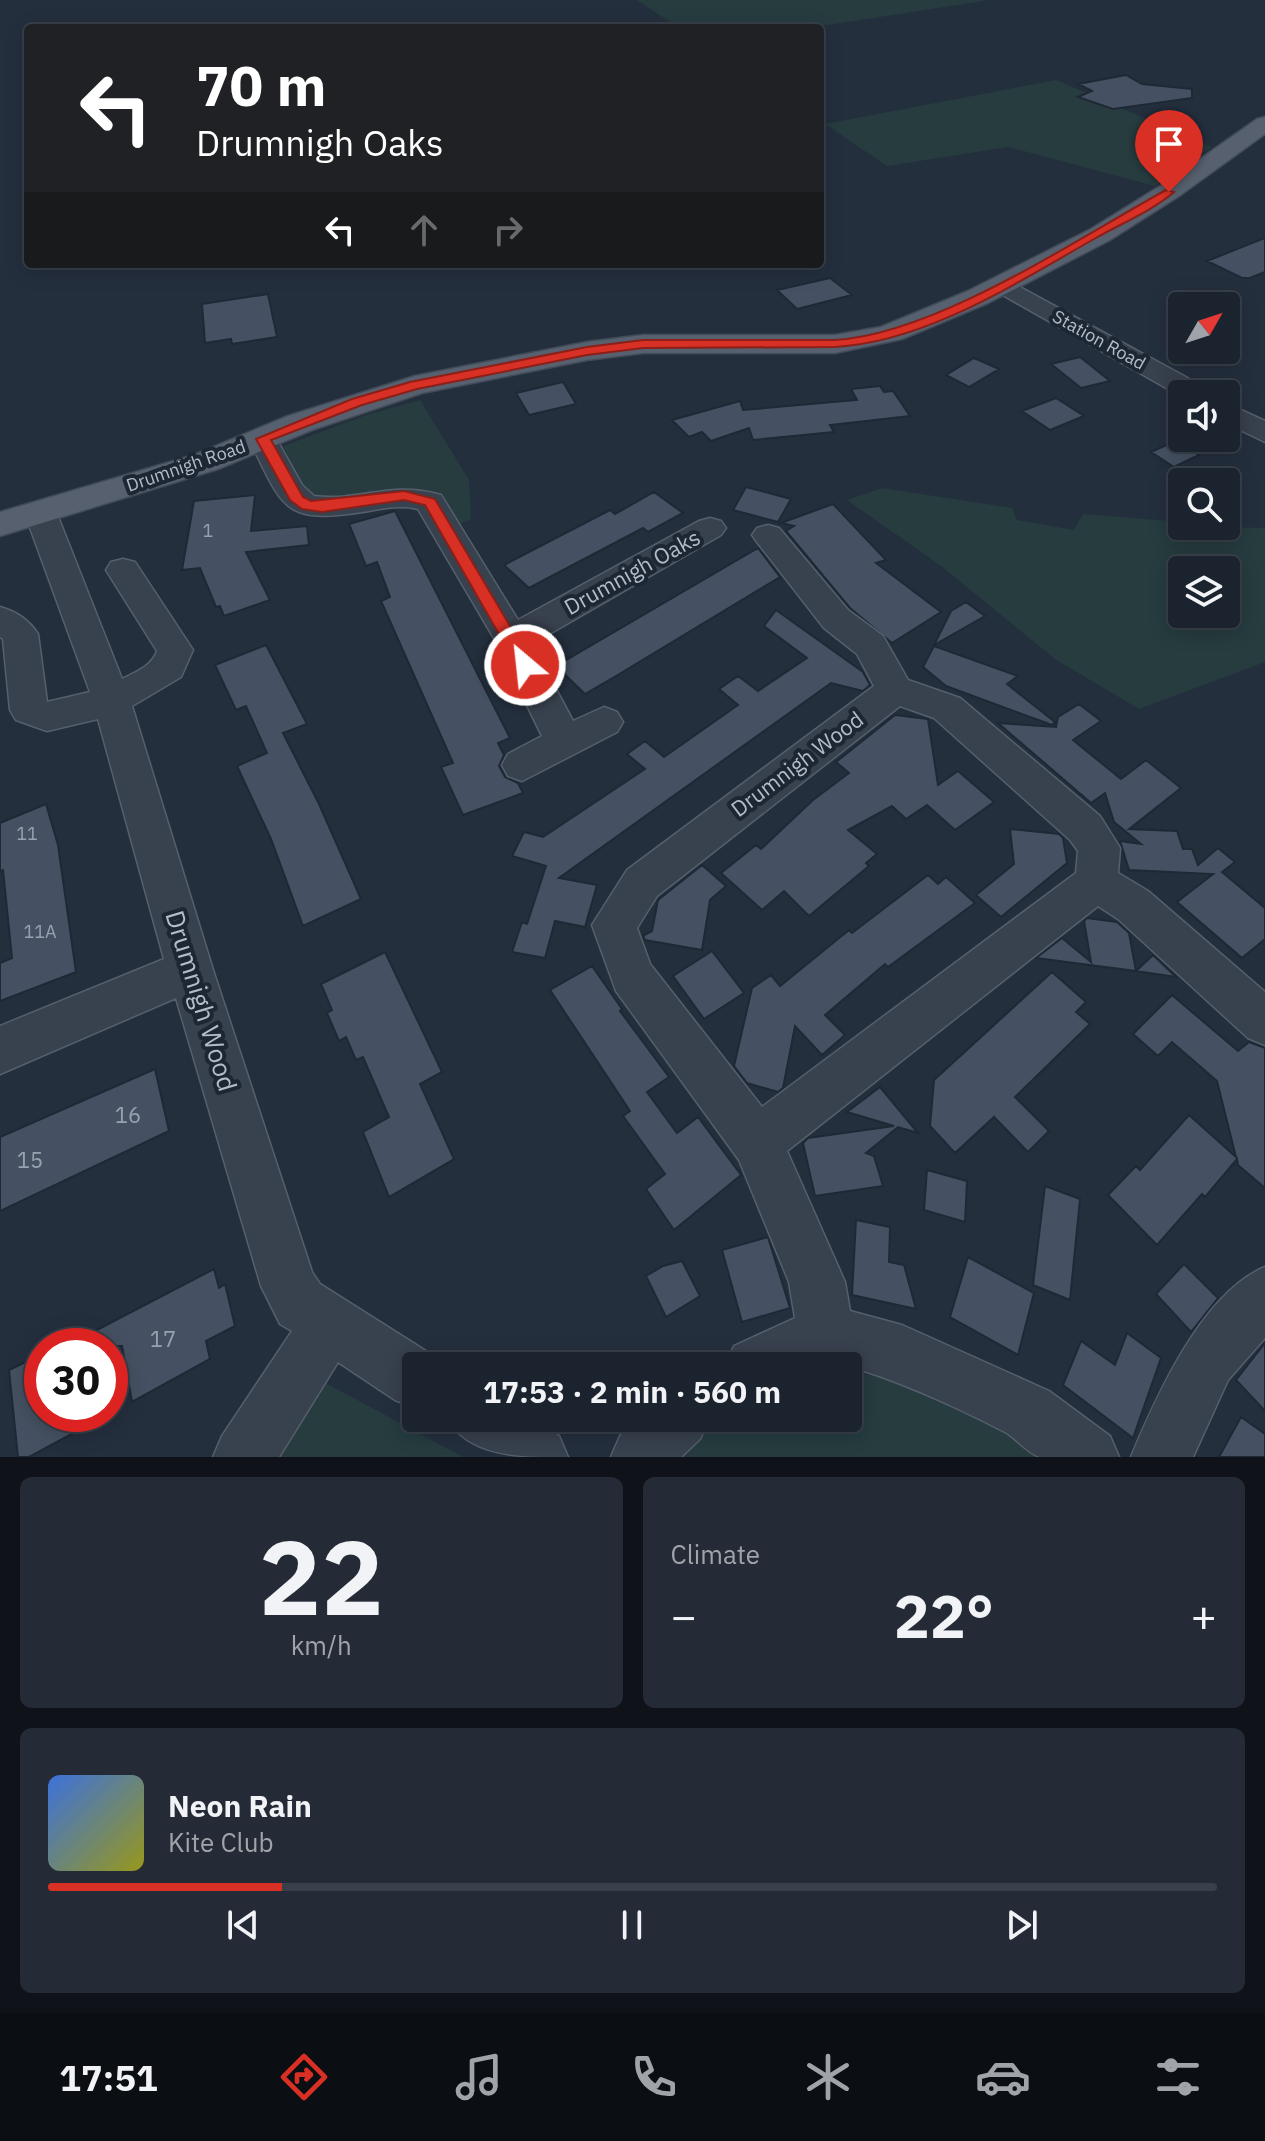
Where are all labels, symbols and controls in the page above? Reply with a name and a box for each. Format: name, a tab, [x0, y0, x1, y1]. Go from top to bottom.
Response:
text: 70 m	[196, 49, 326, 121]
icon: left	[64, 56, 168, 160]
pin	[1135, 110, 1203, 192]
text: Drumnigh Oaks	[196, 119, 444, 166]
icon: arrive	[1147, 122, 1191, 166]
icon: left	[318, 208, 362, 252]
icon: ahead	[402, 208, 446, 252]
icon: right	[486, 208, 530, 252]
north arrow	[1168, 292, 1240, 364]
map controls	[1168, 292, 1240, 628]
street label: Station Road	[1049, 305, 1150, 375]
button: sound	[1168, 380, 1240, 452]
street label: Drumnigh Road	[123, 434, 249, 497]
button: search	[1168, 468, 1240, 540]
house number: 1	[203, 519, 213, 542]
street label: Drumnigh Oaks	[559, 522, 705, 621]
button: layers	[1168, 556, 1240, 628]
position arrow	[483, 623, 567, 707]
street label: Drumnigh Wood	[725, 704, 869, 823]
house number: 11	[16, 822, 38, 845]
street label: Drumnigh Wood	[158, 906, 246, 1095]
house number: 11A	[23, 920, 57, 943]
house number: 16	[115, 1100, 141, 1129]
house number: 15	[17, 1145, 43, 1174]
house number: 17	[150, 1324, 176, 1353]
speed limit sign: 30	[24, 1328, 128, 1432]
text: 17:53 · 2 min · 560 m	[483, 1372, 781, 1411]
text: 22	[259, 1508, 384, 1644]
text: Climate	[671, 1537, 760, 1571]
text: 22°	[894, 1576, 994, 1655]
text: −	[671, 1587, 697, 1644]
text: +	[1191, 1587, 1217, 1644]
text: km/h	[291, 1628, 352, 1662]
text: Neon Rain	[168, 1786, 312, 1825]
text: Kite Club	[168, 1825, 273, 1859]
icon: previous	[221, 1903, 265, 1947]
icon: pause	[610, 1903, 654, 1947]
icon: next	[1000, 1903, 1044, 1947]
icon: directions	[276, 2049, 332, 2105]
icon: music	[451, 2049, 507, 2105]
icon: phone	[626, 2049, 682, 2105]
icon: climate	[800, 2049, 856, 2105]
icon: car	[975, 2049, 1031, 2105]
icon: filters	[1150, 2049, 1206, 2105]
text: 17:51	[59, 2054, 158, 2101]

